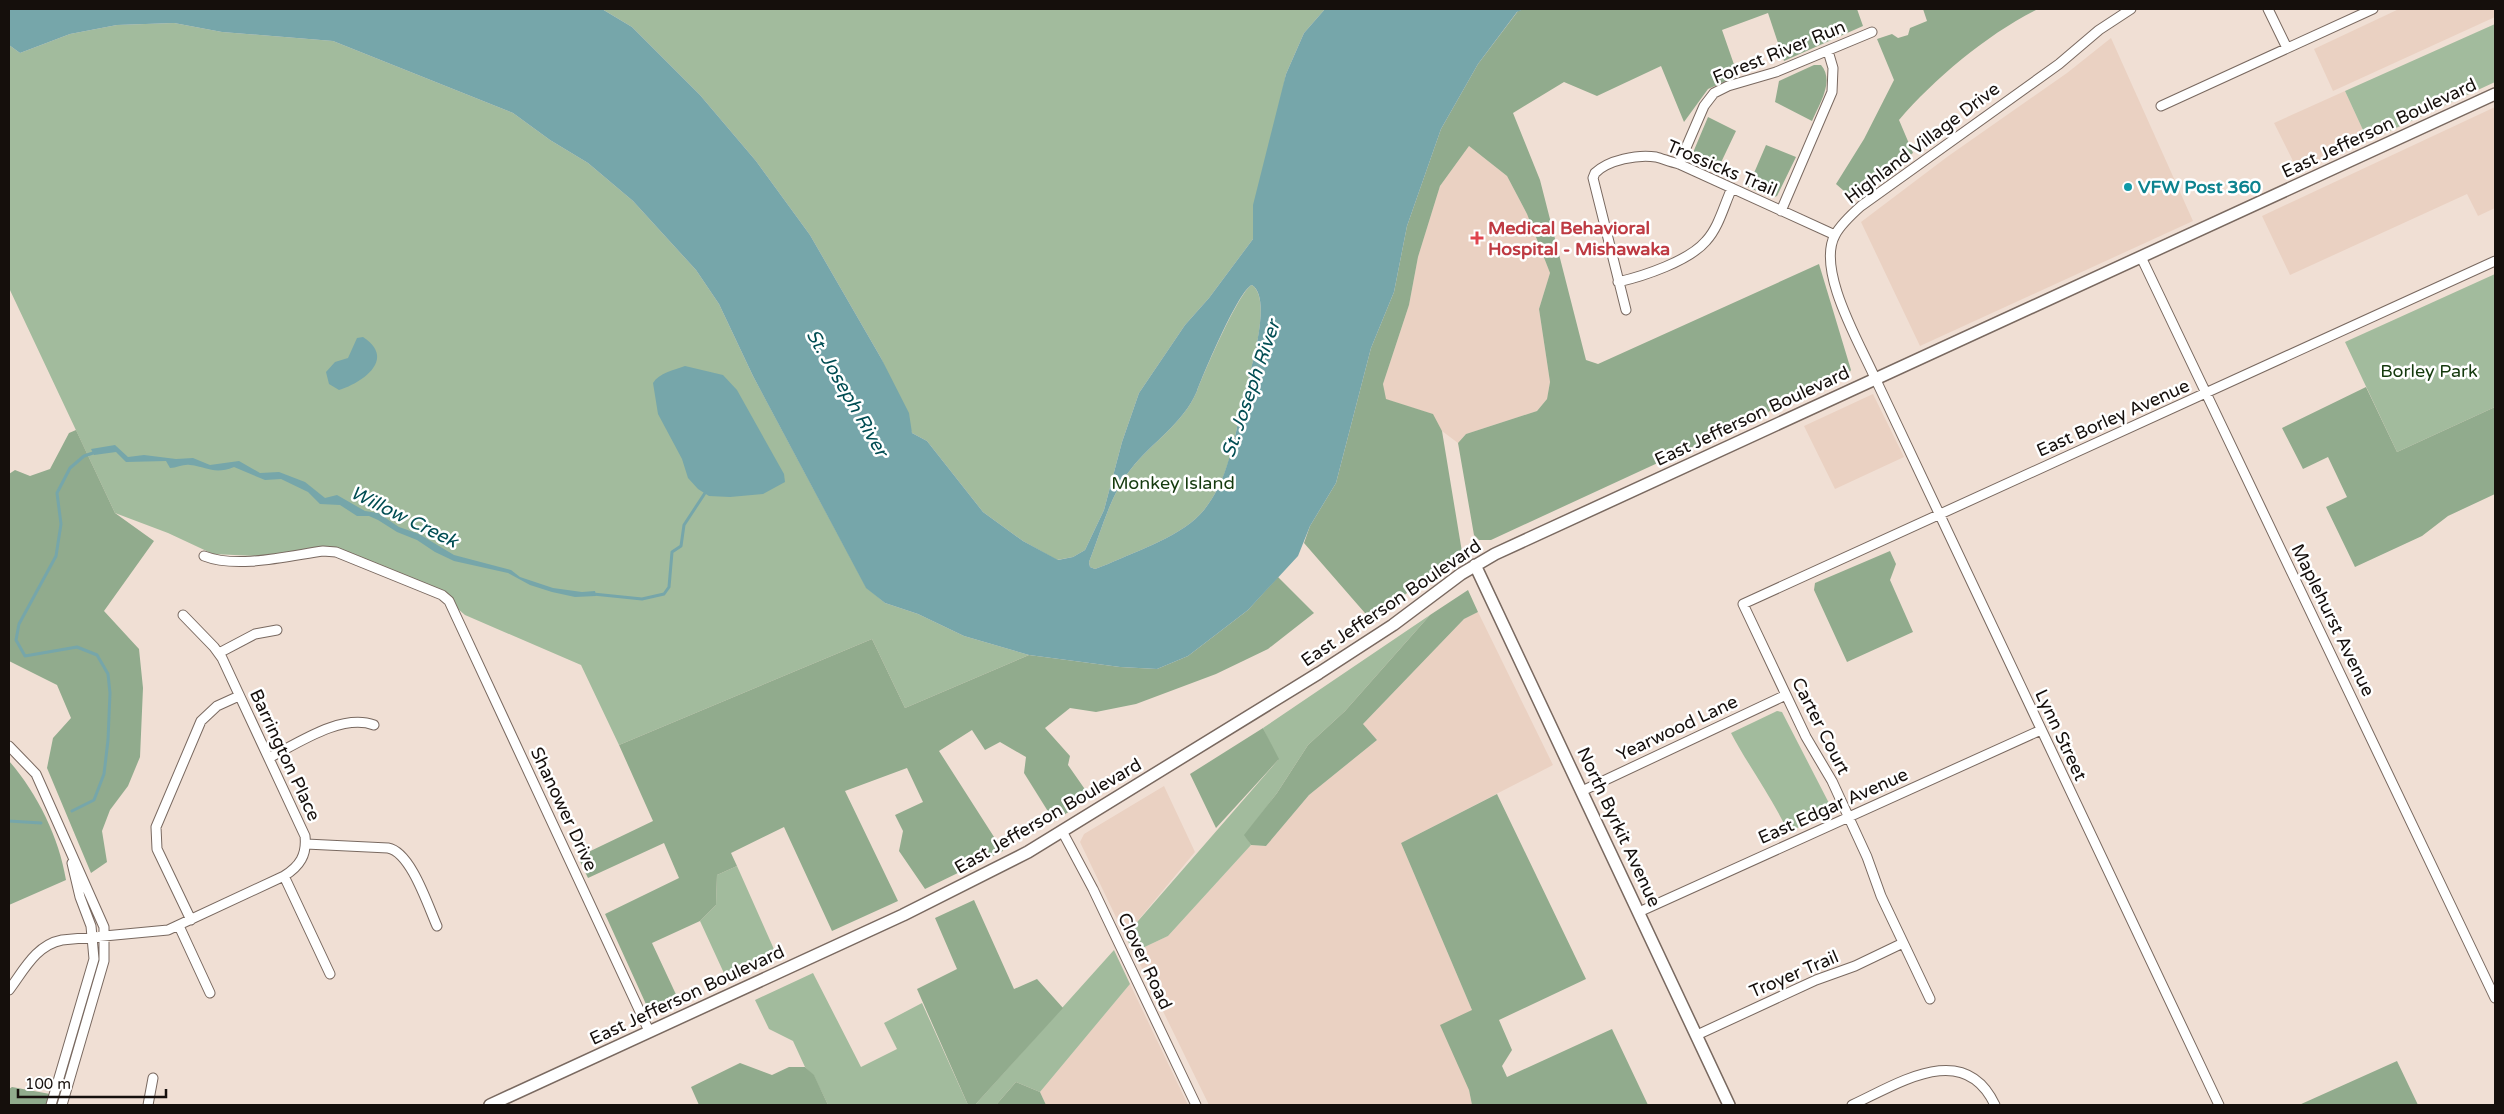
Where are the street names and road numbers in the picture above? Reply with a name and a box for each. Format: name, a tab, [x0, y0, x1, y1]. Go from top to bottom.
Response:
street label: Forest River Run	[1709, 15, 1849, 89]
street label: East Jefferson Boulevard	[2278, 73, 2480, 183]
street label: Highland Village Drive	[1840, 78, 2004, 208]
street label: Trossicks Trail	[1664, 135, 1780, 201]
street label: East Jefferson Boulevard	[1651, 361, 1853, 471]
street label: East Borley Avenue	[2033, 374, 2193, 462]
street label: East Jefferson Boulevard	[1297, 535, 1485, 671]
street label: Maplehurst Avenue	[2287, 540, 2379, 700]
street label: Carter Court	[1787, 674, 1855, 778]
street label: Barrington Place	[245, 686, 325, 824]
street label: Lynn Street	[2030, 686, 2092, 784]
street label: Yearwood Lane	[1613, 690, 1741, 766]
street label: Shanower Drive	[526, 744, 602, 874]
street label: North Byrkit Avenue	[1572, 744, 1666, 910]
street label: East Jefferson Boulevard	[951, 753, 1145, 879]
street label: East Edgar Avenue	[1755, 763, 1911, 849]
street label: Clover Road	[1113, 909, 1177, 1013]
street label: East Jefferson Boulevard	[586, 940, 788, 1050]
street label: Troyer Trail	[1746, 945, 1842, 1003]

